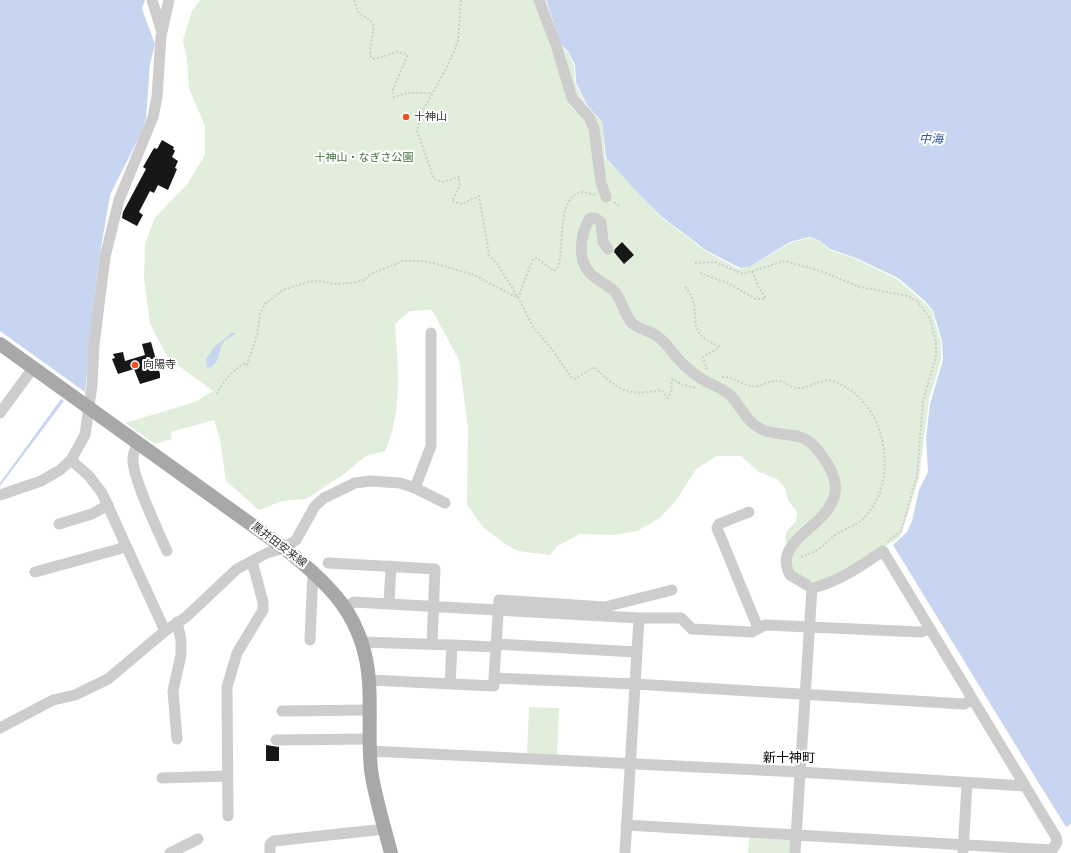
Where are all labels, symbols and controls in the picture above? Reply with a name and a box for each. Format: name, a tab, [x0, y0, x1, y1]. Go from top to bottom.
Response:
place label: 十神山	[414, 110, 447, 124]
marker: 十神山	[401, 112, 411, 122]
water label: 中海	[919, 132, 943, 146]
park label: 十神山・なぎさ公園	[315, 151, 413, 165]
place label: 向陽寺	[143, 358, 176, 372]
marker: 向陽寺	[130, 360, 140, 370]
street label: 黒井田安来線	[249, 520, 309, 570]
district label: 新十神町	[763, 750, 815, 766]

